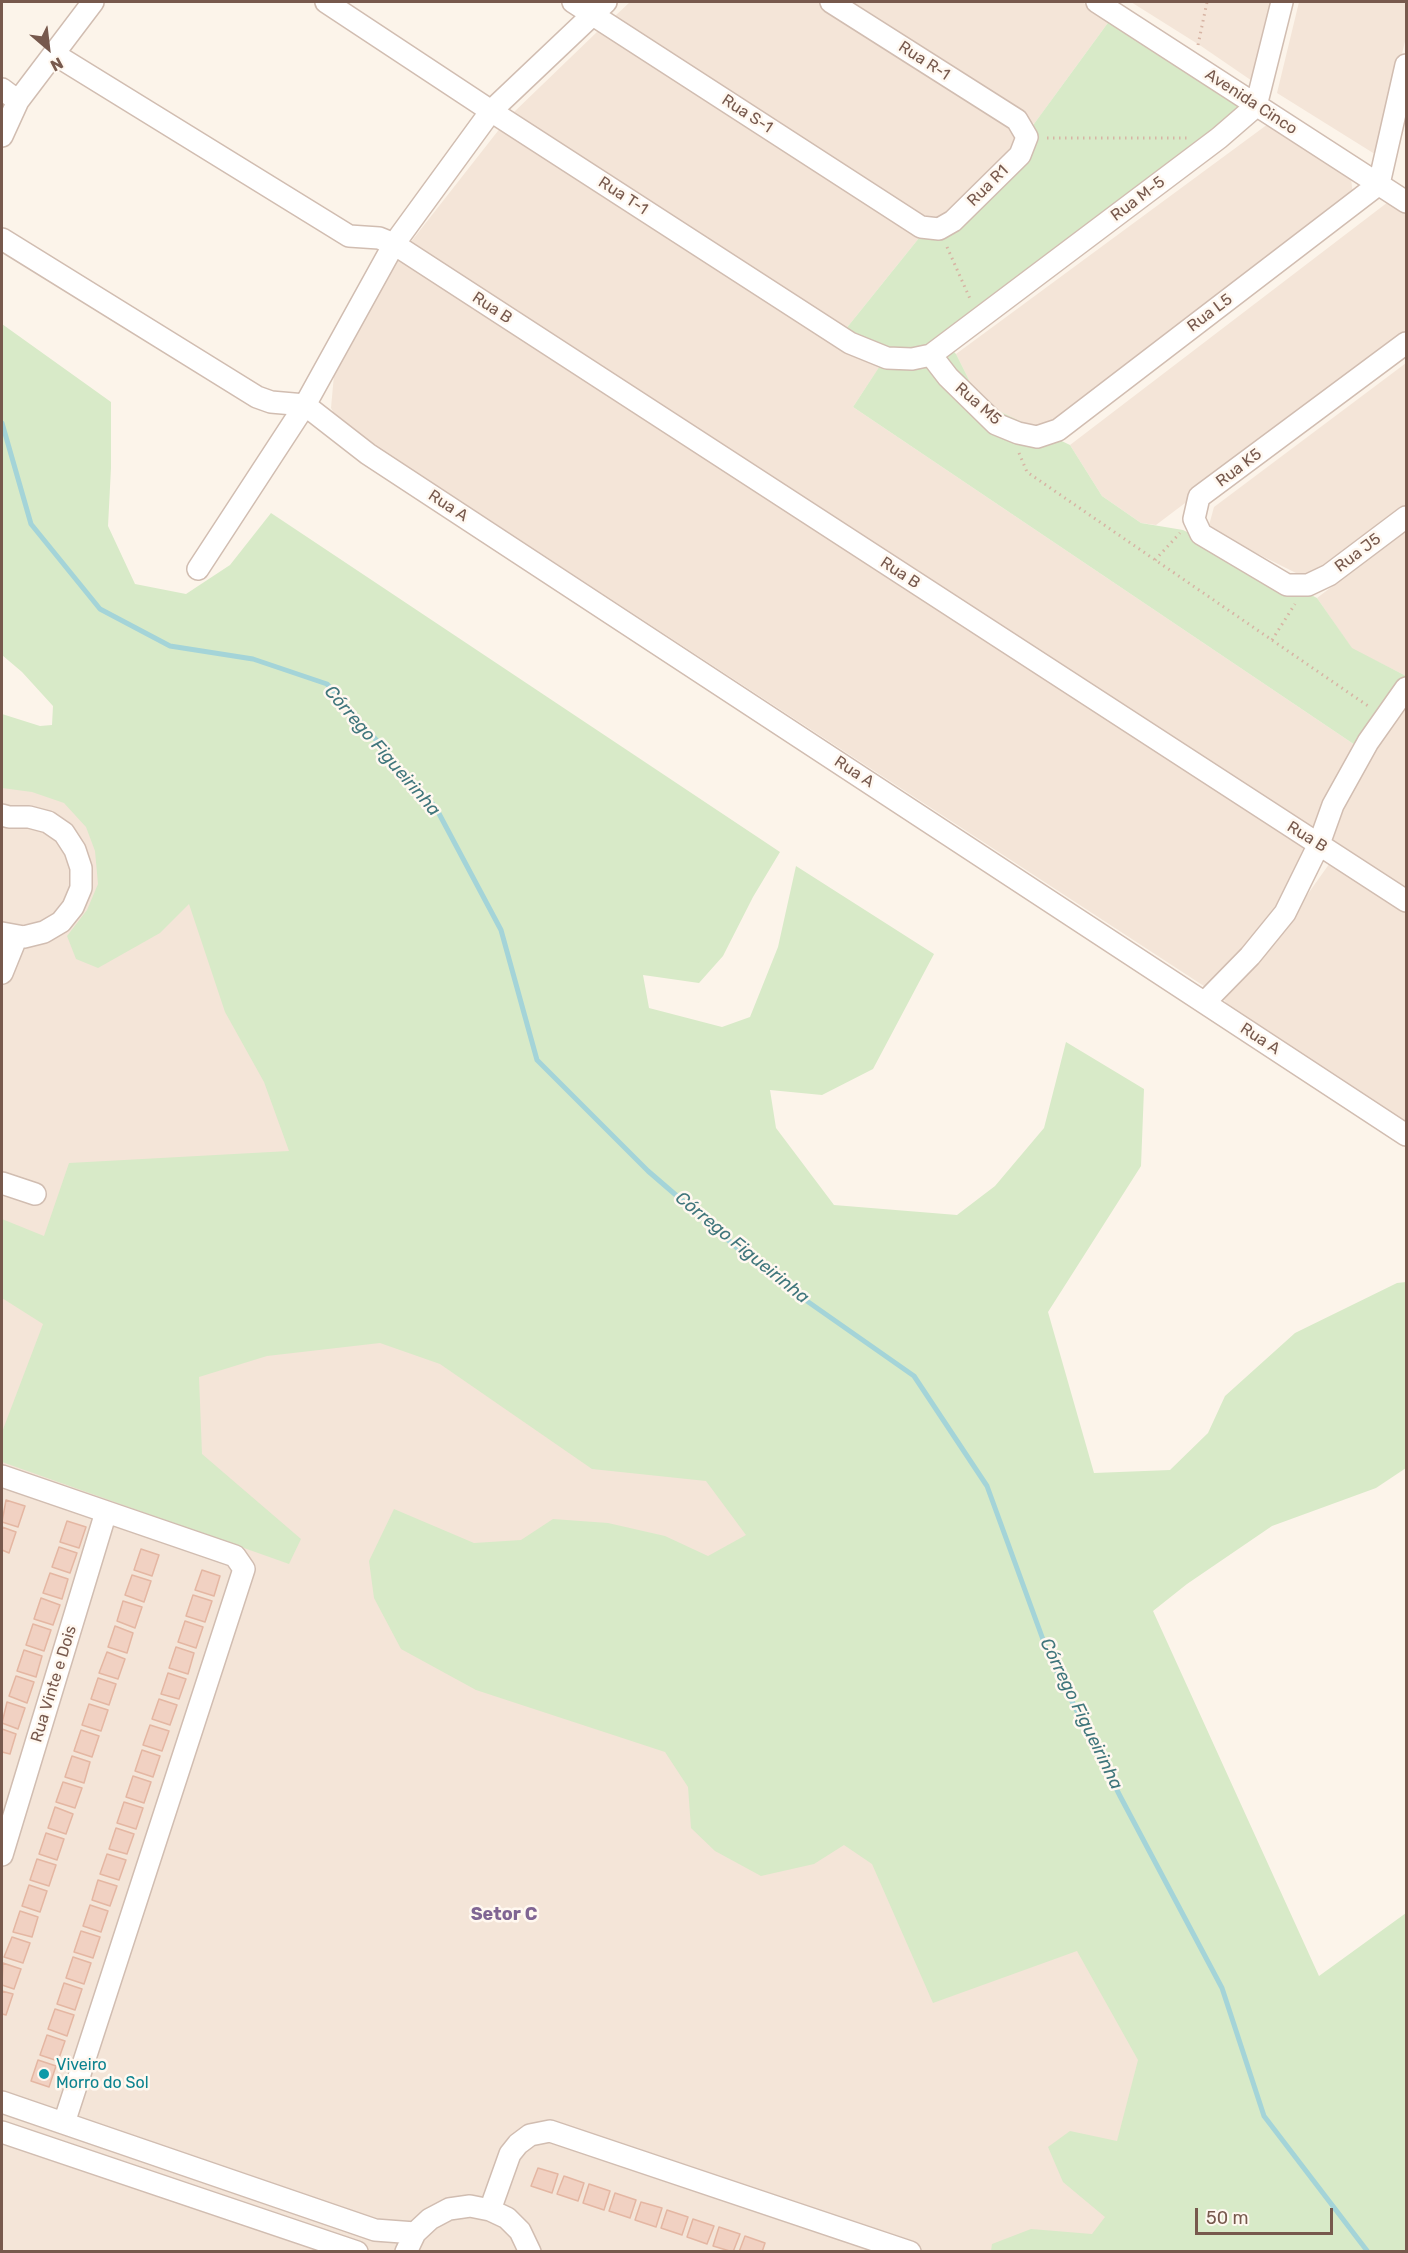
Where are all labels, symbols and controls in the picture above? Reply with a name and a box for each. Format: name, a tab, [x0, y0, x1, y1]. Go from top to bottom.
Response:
north arrow	[18, 18, 78, 78]
street label: Rua R-1	[895, 37, 953, 85]
text: N	[47, 53, 66, 75]
street label: Avenida Cinco	[1201, 65, 1301, 139]
street label: Rua S-1	[718, 91, 776, 137]
street label: Rua R1	[963, 161, 1013, 211]
street label: Rua T-1	[595, 173, 651, 219]
street label: Rua M-5	[1107, 173, 1169, 225]
street label: Rua B	[469, 288, 515, 328]
street label: Rua L5	[1184, 290, 1236, 336]
street label: Rua M5	[951, 379, 1005, 429]
street label: Rua K5	[1212, 445, 1266, 491]
street label: Rua A	[424, 486, 472, 526]
street label: Rua J5	[1331, 530, 1385, 576]
street label: Rua B	[877, 553, 923, 593]
water label: Córrego Figueirinha	[319, 681, 445, 821]
street label: Rua A	[830, 752, 878, 792]
street label: Rua B	[1283, 817, 1331, 857]
street label: Rua A	[1236, 1019, 1284, 1059]
water label: Córrego Figueirinha	[671, 1187, 813, 1309]
street label: Rua Vinte e Dois	[27, 1623, 81, 1745]
water label: Córrego Figueirinha	[1035, 1635, 1127, 1793]
district label: Setor C	[471, 1904, 537, 1926]
place label: Viveiro Morro do Sol	[56, 2055, 149, 2093]
marker: Viveiro Morro do Sol	[37, 2067, 51, 2081]
scale bar	[1198, 2196, 1336, 2234]
text: 50 m	[1206, 2207, 1249, 2229]

